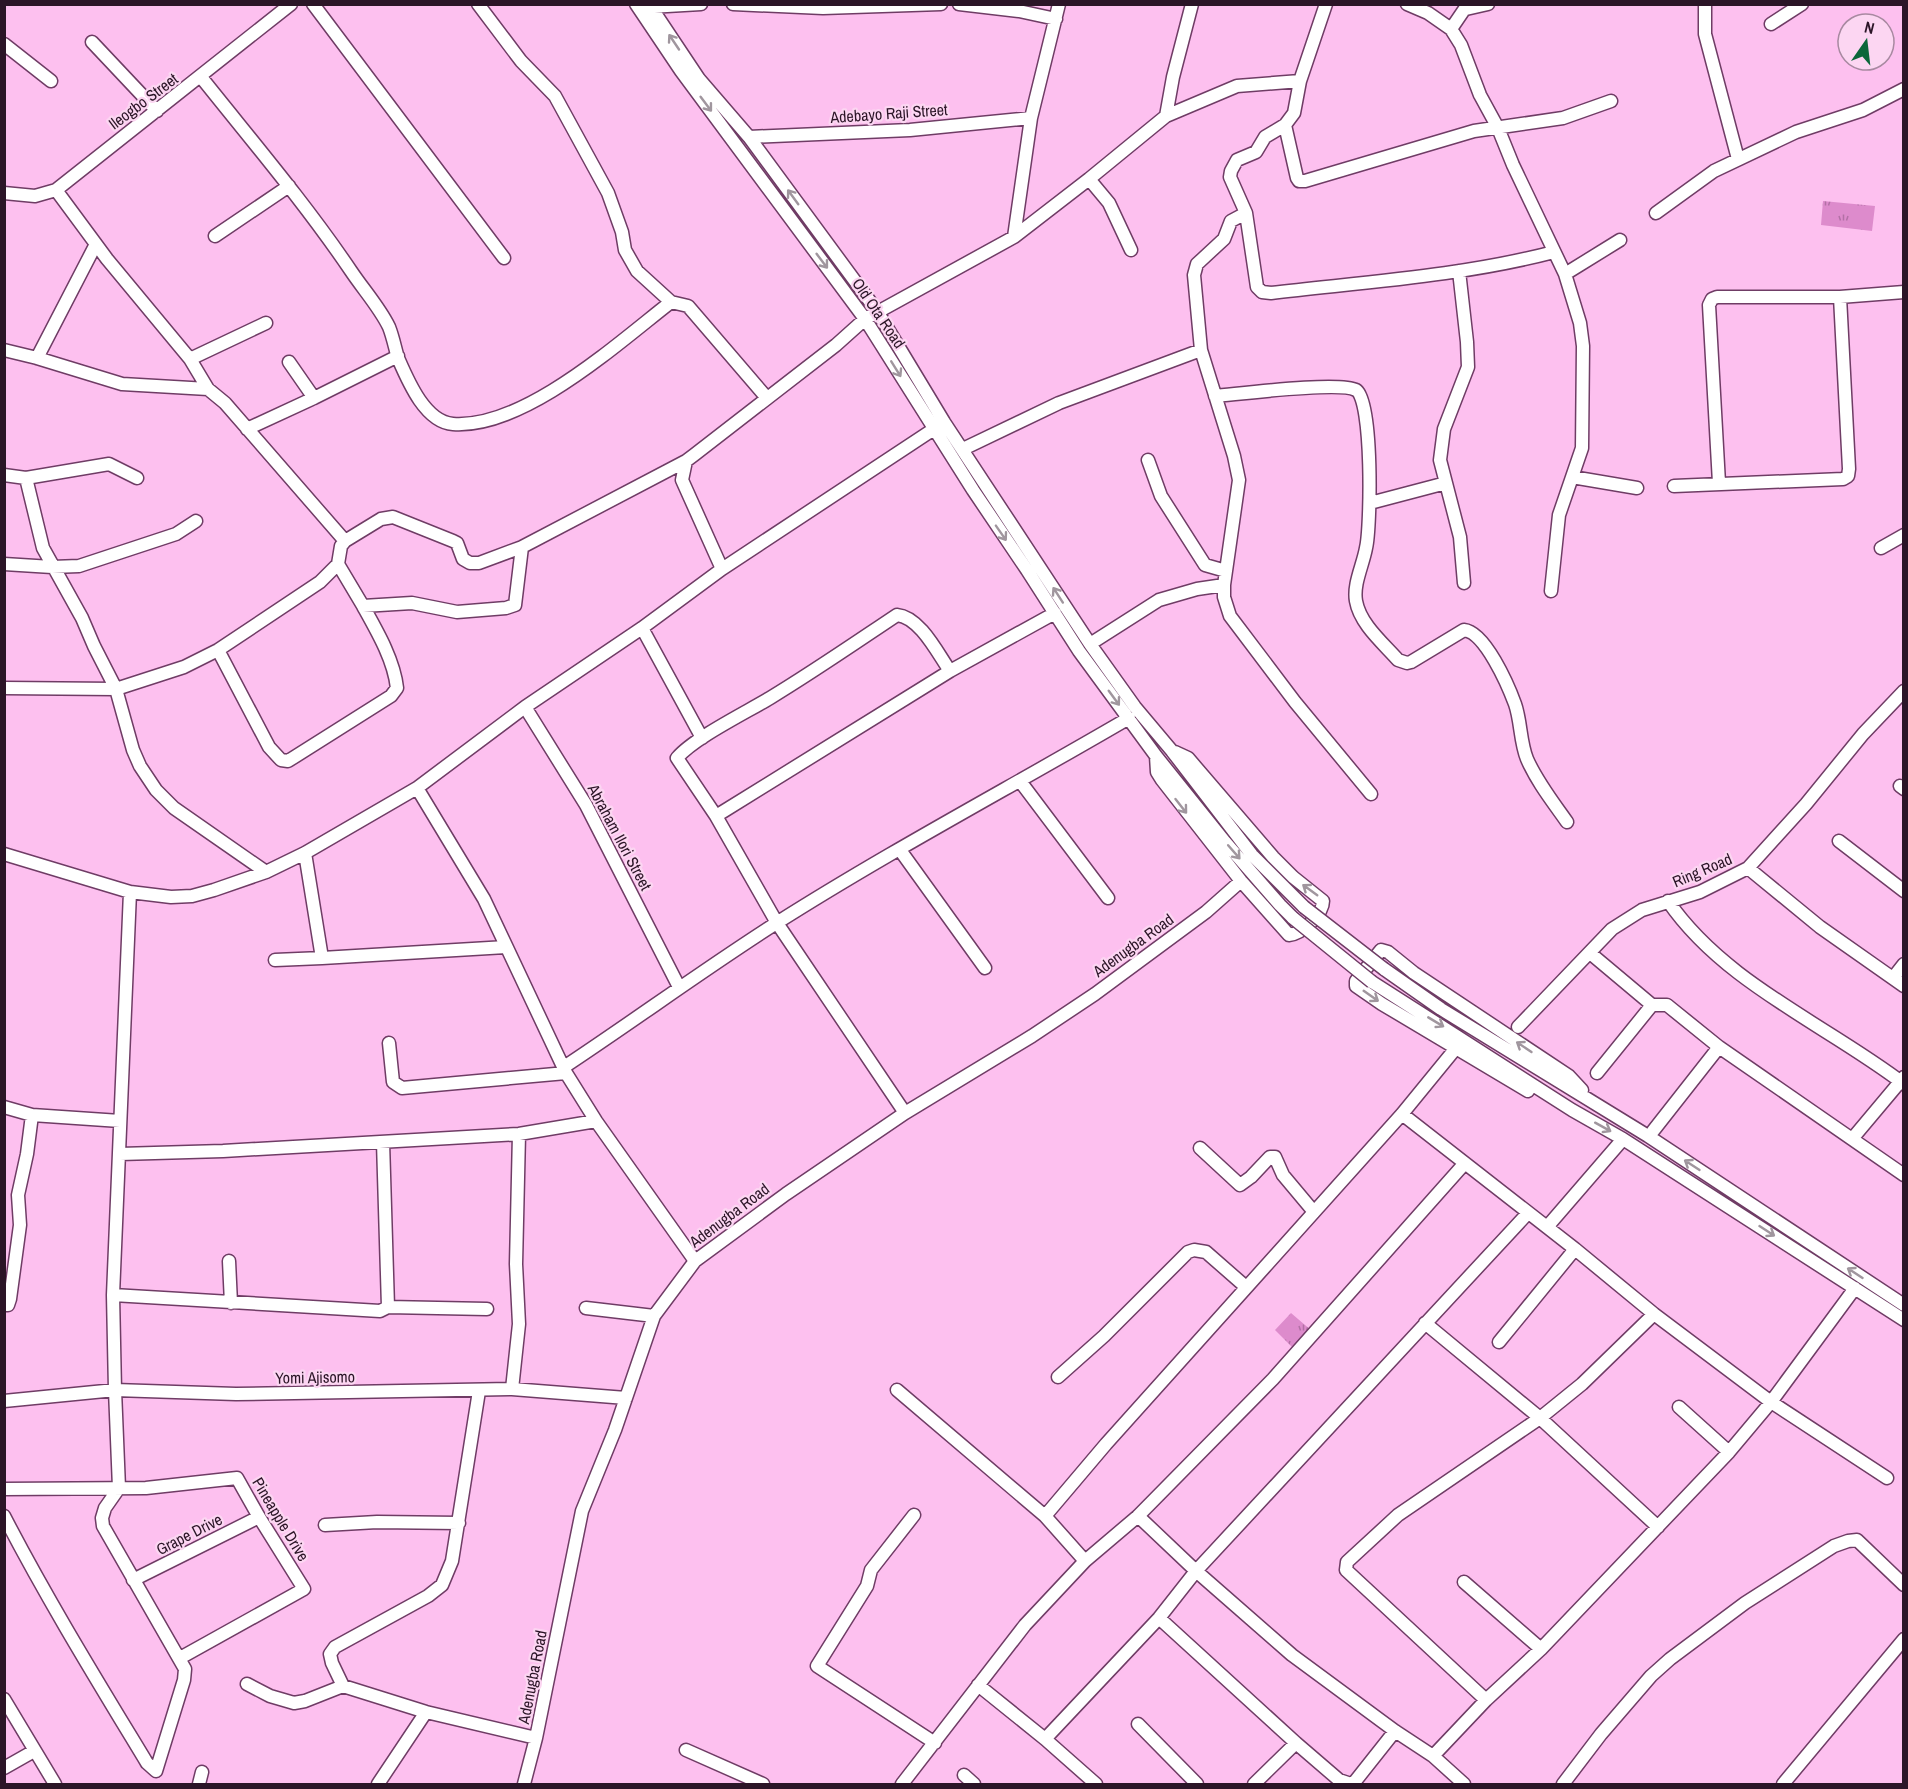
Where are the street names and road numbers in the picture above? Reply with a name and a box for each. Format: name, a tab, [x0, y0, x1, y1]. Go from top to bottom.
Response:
street label: Ileogbo Street	[104, 67, 183, 134]
street label: Adebayo Raji Street	[829, 98, 949, 128]
street label: Old Ota Road	[847, 274, 911, 352]
street label: Abraham Ilori Street	[582, 779, 657, 894]
street label: Ring Road	[1669, 848, 1735, 892]
street label: Adenugba Road	[1087, 908, 1178, 982]
street label: Adenugba Road	[684, 1178, 773, 1253]
street label: Yomi Ajisomo	[275, 1365, 355, 1389]
street label: Pineapple Drive	[247, 1473, 315, 1565]
street label: Grape Drive	[152, 1508, 226, 1560]
street label: Adenugba Road	[512, 1628, 552, 1727]

